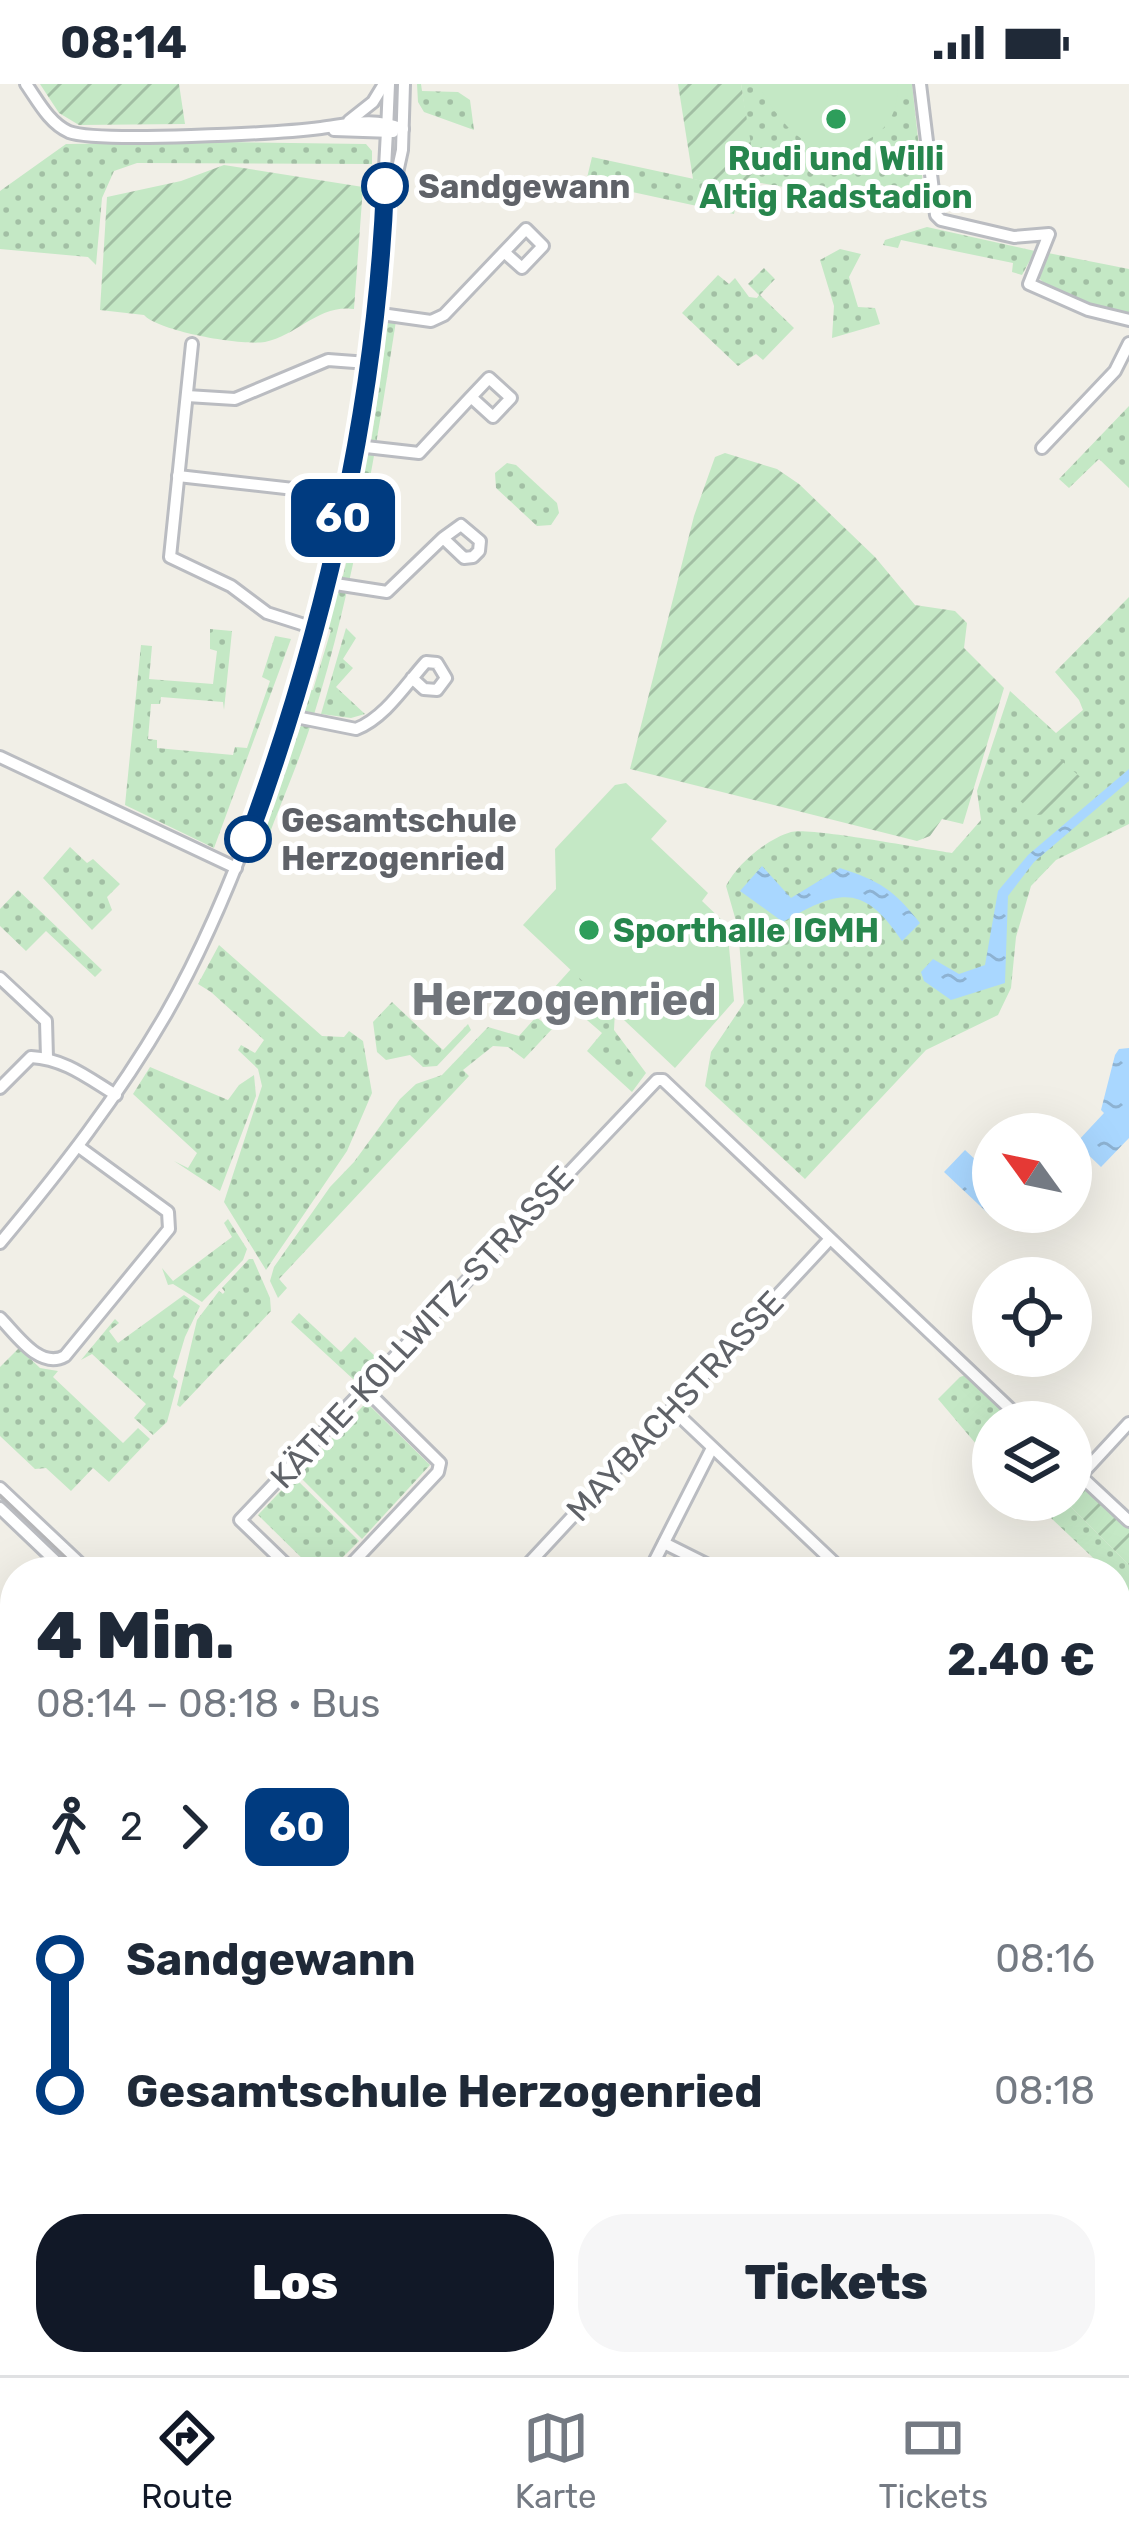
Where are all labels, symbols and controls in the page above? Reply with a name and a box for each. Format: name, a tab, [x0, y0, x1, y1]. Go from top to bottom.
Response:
text: 08:14	[60, 16, 187, 69]
marker: Rudi und Willi Altig Radstadion	[823, 106, 849, 132]
place label: Rudi und Willi Altig Radstadion	[699, 139, 973, 216]
marker: Sandgewann	[363, 164, 407, 208]
place label: Sandgewann	[418, 167, 630, 206]
line badge: 60	[289, 479, 397, 557]
text: 60	[315, 493, 371, 543]
place label: Gesamtschule Herzogenried	[281, 801, 517, 878]
marker: Gesamtschule Herzogenried	[226, 817, 270, 861]
place label: Sporthalle IGMH	[613, 911, 879, 950]
marker: Sporthalle IGMH	[576, 917, 602, 943]
district label: Herzogenried	[411, 973, 717, 1026]
north arrow	[972, 1113, 1092, 1233]
map controls	[972, 1113, 1092, 1521]
street label: KÄTHE-KOLLWITZ-STRASSE	[262, 1158, 582, 1496]
button: locate	[972, 1257, 1092, 1377]
street label: MAYBACHSTRASSE	[558, 1283, 792, 1529]
button: layers	[972, 1401, 1092, 1521]
text: 4 Min.	[36, 1596, 235, 1675]
text: 2.40 €	[947, 1633, 1095, 1686]
text: 08:14 – 08:18 · Bus	[36, 1681, 380, 1727]
icon: walk	[36, 1794, 102, 1860]
icon: forward	[161, 1794, 227, 1860]
text: 60	[269, 1802, 325, 1852]
text: 2	[120, 1804, 143, 1850]
text: Sandgewann	[126, 1933, 416, 1986]
text: 08:16	[995, 1936, 1095, 1982]
text: Gesamtschule Herzogenried	[126, 2065, 763, 2118]
text: 08:18	[994, 2068, 1095, 2114]
button: Los	[36, 2214, 554, 2352]
button: Tickets	[578, 2214, 1095, 2352]
tab: Route	[141, 2405, 233, 2516]
tab: Karte	[515, 2405, 596, 2516]
tab: Tickets	[878, 2405, 988, 2516]

